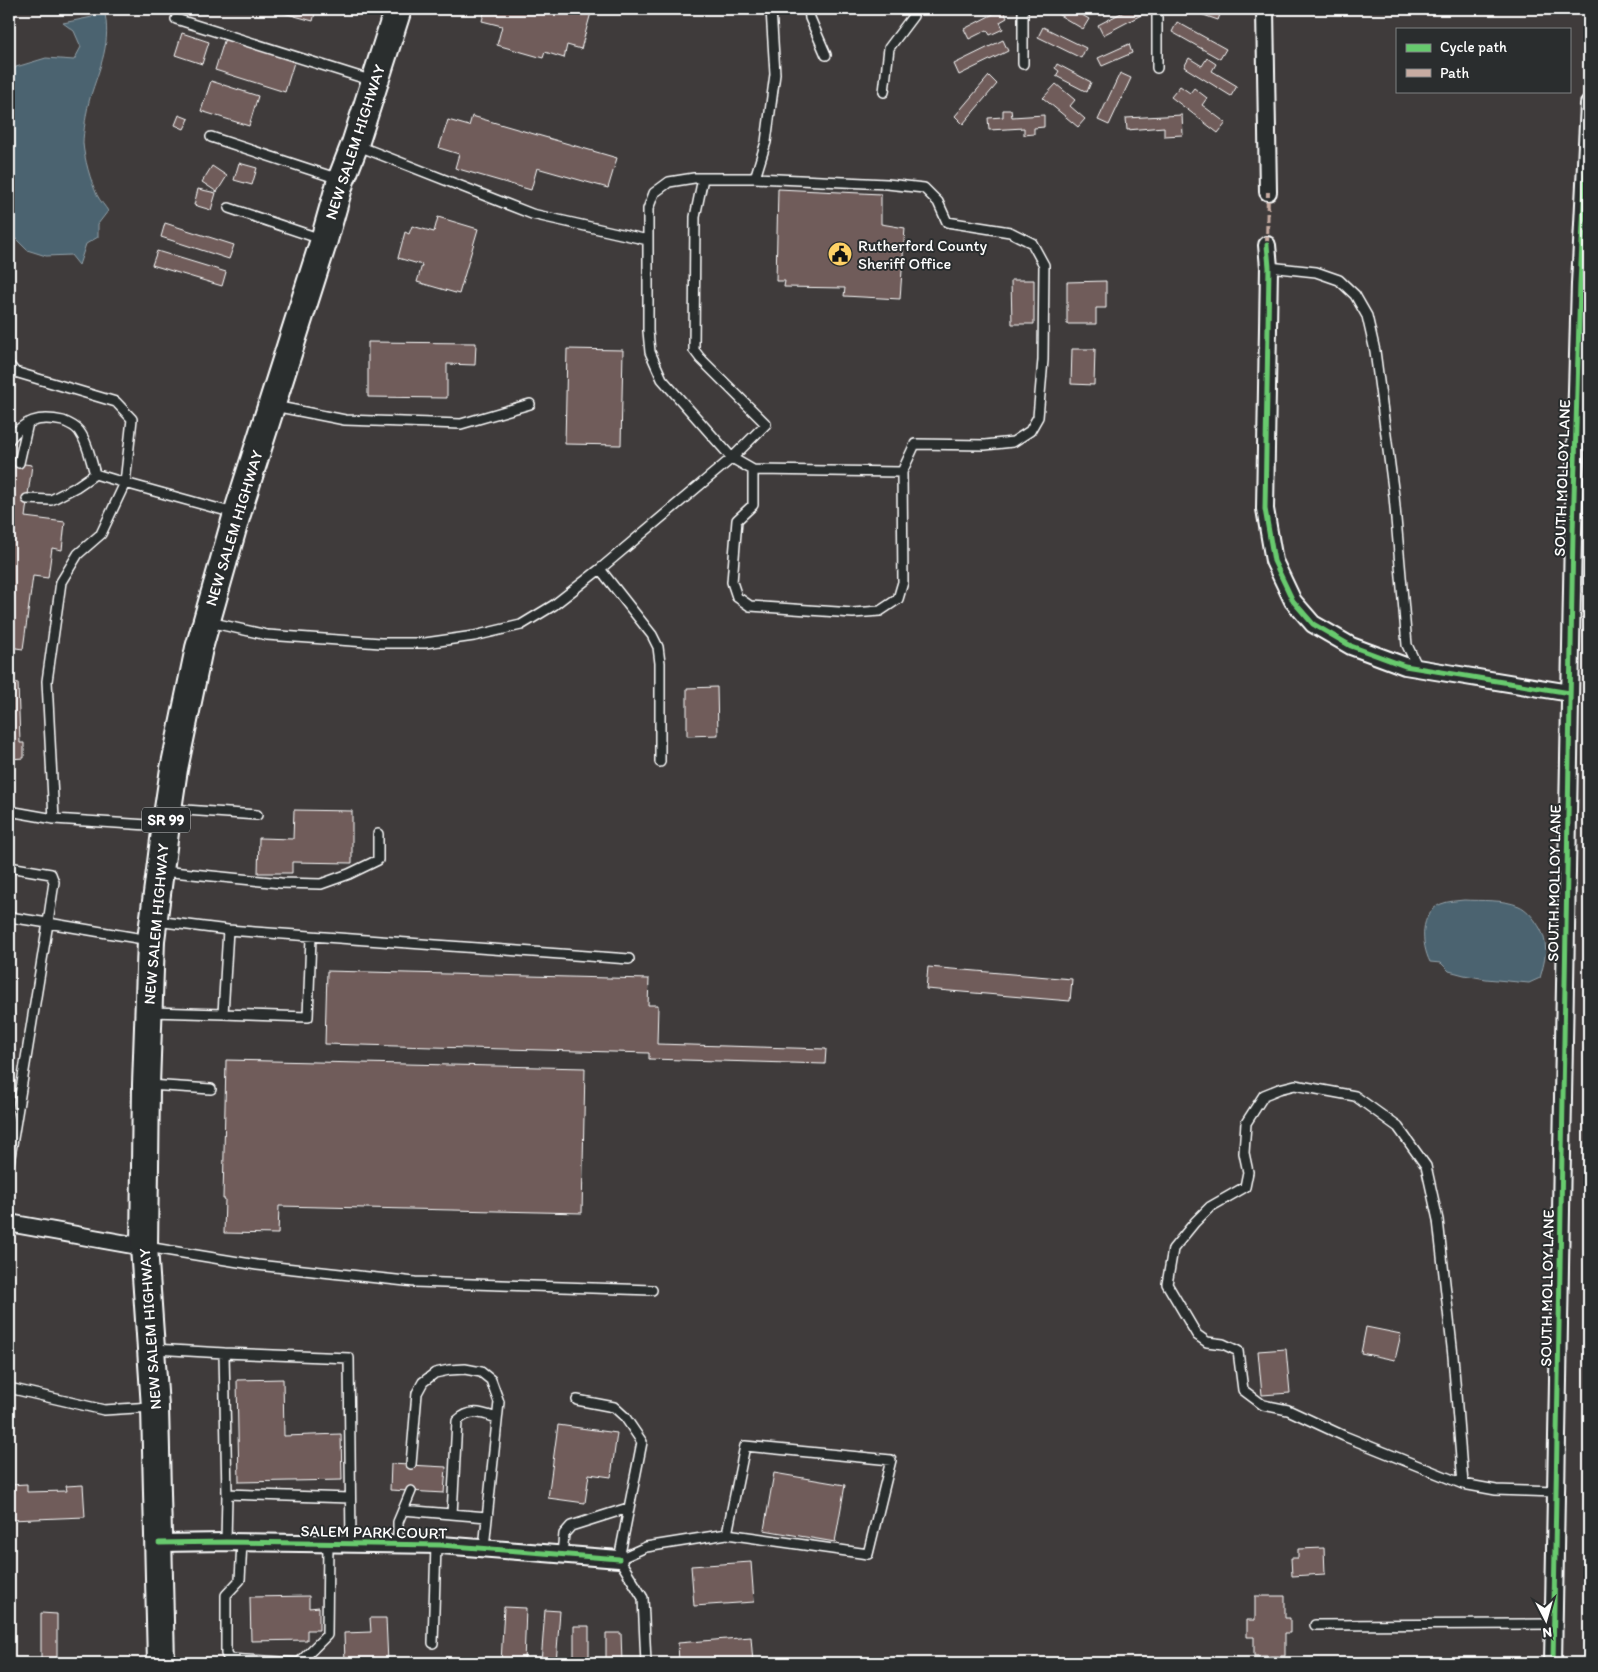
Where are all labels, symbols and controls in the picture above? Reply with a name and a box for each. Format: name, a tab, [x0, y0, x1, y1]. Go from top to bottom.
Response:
legend	[1396, 28, 1570, 92]
text: Cycle path	[1440, 38, 1507, 56]
street label: NEW SALEM HIGHWAY	[321, 62, 389, 222]
text: Path	[1440, 64, 1469, 82]
place label: Rutherford County Sheriff Office	[858, 236, 987, 273]
public building icon: Rutherford County Sheriff Office	[827, 241, 853, 267]
street label: SOUTH MOLLOY LANE	[1550, 399, 1574, 557]
street label: NEW SALEM HIGHWAY	[201, 448, 267, 608]
street label: SOUTH MOLLOY LANE	[1543, 804, 1565, 962]
road number: SR 99	[142, 808, 190, 832]
street label: NEW SALEM HIGHWAY	[139, 843, 173, 1005]
street label: SOUTH MOLLOY LANE	[1536, 1209, 1558, 1367]
street label: NEW SALEM HIGHWAY	[135, 1248, 165, 1410]
street label: SALEM PARK COURT	[300, 1521, 448, 1543]
north arrow	[1520, 1594, 1570, 1644]
text: N	[1542, 1623, 1553, 1641]

